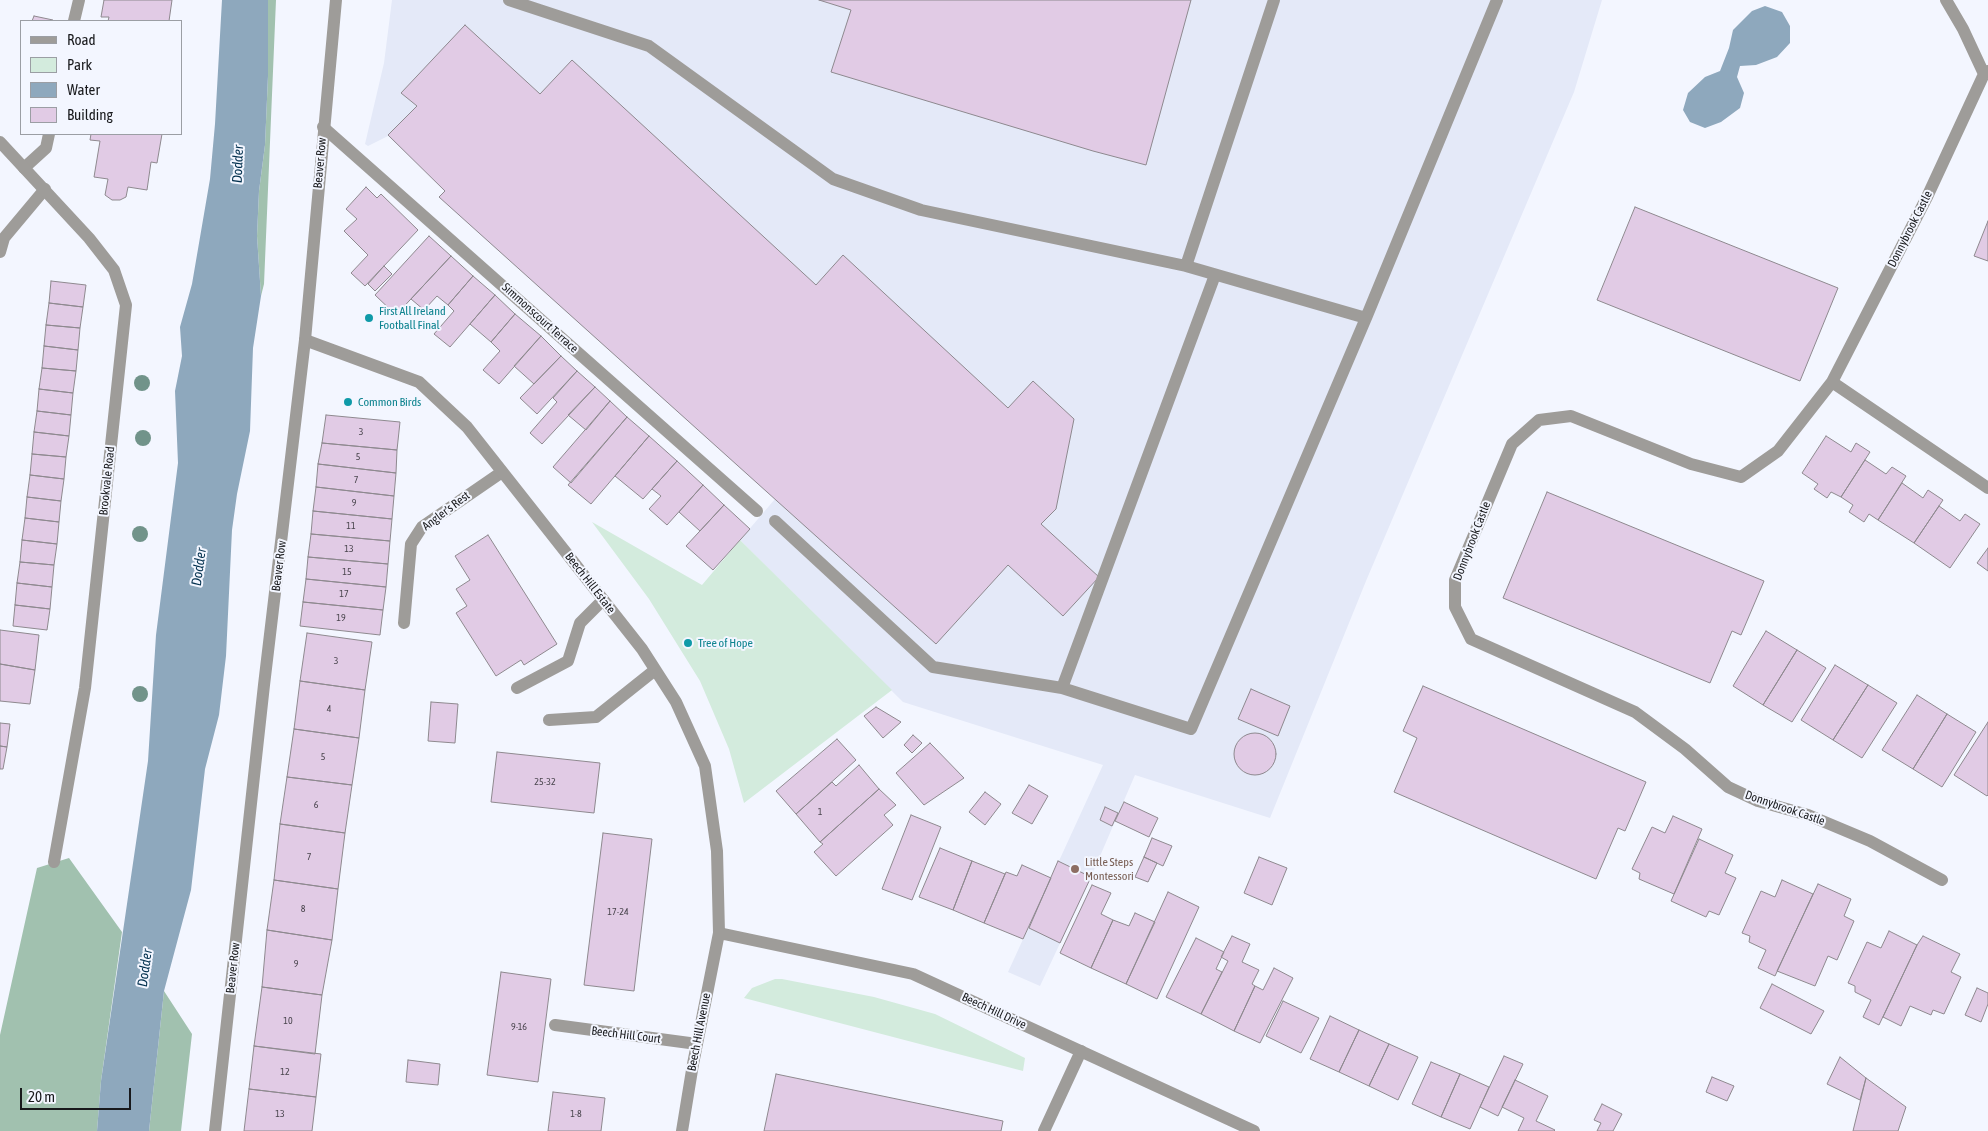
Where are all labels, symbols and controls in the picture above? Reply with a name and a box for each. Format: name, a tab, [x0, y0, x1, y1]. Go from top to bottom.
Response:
legend	[20, 20, 182, 135]
text: Road	[67, 31, 96, 48]
text: Park	[67, 56, 92, 73]
text: Water	[67, 81, 100, 98]
text: Building	[67, 106, 113, 123]
street label: Beaver Row	[311, 137, 329, 189]
water label: Dodder	[229, 145, 247, 183]
street label: Donnybrook Castle	[1885, 189, 1935, 269]
street label: Simmonscourt Terrace	[499, 280, 581, 356]
place label: First All Ireland Football Final	[379, 304, 446, 332]
marker: First All Ireland Football Final	[363, 312, 375, 324]
place label: Common Birds	[358, 395, 421, 409]
marker: Common Birds	[342, 396, 354, 408]
house number: 3	[359, 426, 363, 438]
street label: Brookvale Road	[96, 446, 118, 516]
house number: 5	[356, 451, 360, 463]
house number: 7	[354, 474, 358, 486]
street label: Angler's Rest	[419, 488, 473, 534]
house number: 9	[352, 497, 356, 509]
street label: Donnybrook Castle	[1450, 499, 1494, 583]
house number: 11	[346, 520, 356, 532]
street label: Beaver Row	[269, 540, 289, 592]
house number: 13	[344, 543, 354, 555]
water label: Dodder	[188, 547, 210, 587]
street label: Beech Hill Estate	[562, 550, 618, 616]
house number: 15	[342, 566, 352, 578]
house number: 17	[339, 588, 349, 600]
house number: 19	[336, 612, 346, 624]
place label: Tree of Hope	[698, 636, 753, 650]
marker: Tree of Hope	[682, 637, 694, 649]
house number: 3	[334, 655, 338, 667]
house number: 4	[327, 703, 331, 715]
house number: 5	[321, 751, 325, 763]
house number: 25-32	[534, 776, 556, 788]
street label: Donnybrook Castle	[1743, 788, 1827, 828]
house number: 6	[314, 799, 318, 811]
house number: 1	[818, 806, 822, 818]
house number: 7	[307, 851, 311, 863]
place label: Little Steps Montessori	[1085, 855, 1134, 883]
marker: Little Steps Montessori	[1069, 863, 1081, 875]
house number: 8	[301, 903, 305, 915]
house number: 17-24	[607, 906, 629, 918]
street label: Beaver Row	[223, 942, 243, 994]
water label: Dodder	[134, 948, 156, 988]
house number: 9	[294, 958, 298, 970]
street label: Beech Hill Drive	[960, 990, 1028, 1032]
street label: Beech Hill Avenue	[684, 992, 714, 1072]
house number: 10	[283, 1015, 293, 1027]
house number: 9-16	[511, 1021, 527, 1033]
street label: Beech Hill Court	[590, 1024, 662, 1046]
house number: 12	[280, 1066, 290, 1078]
scale bar	[22, 1078, 134, 1110]
text: 20 m	[28, 1088, 55, 1105]
house number: 13	[275, 1108, 285, 1120]
house number: 1-8	[570, 1108, 582, 1120]

